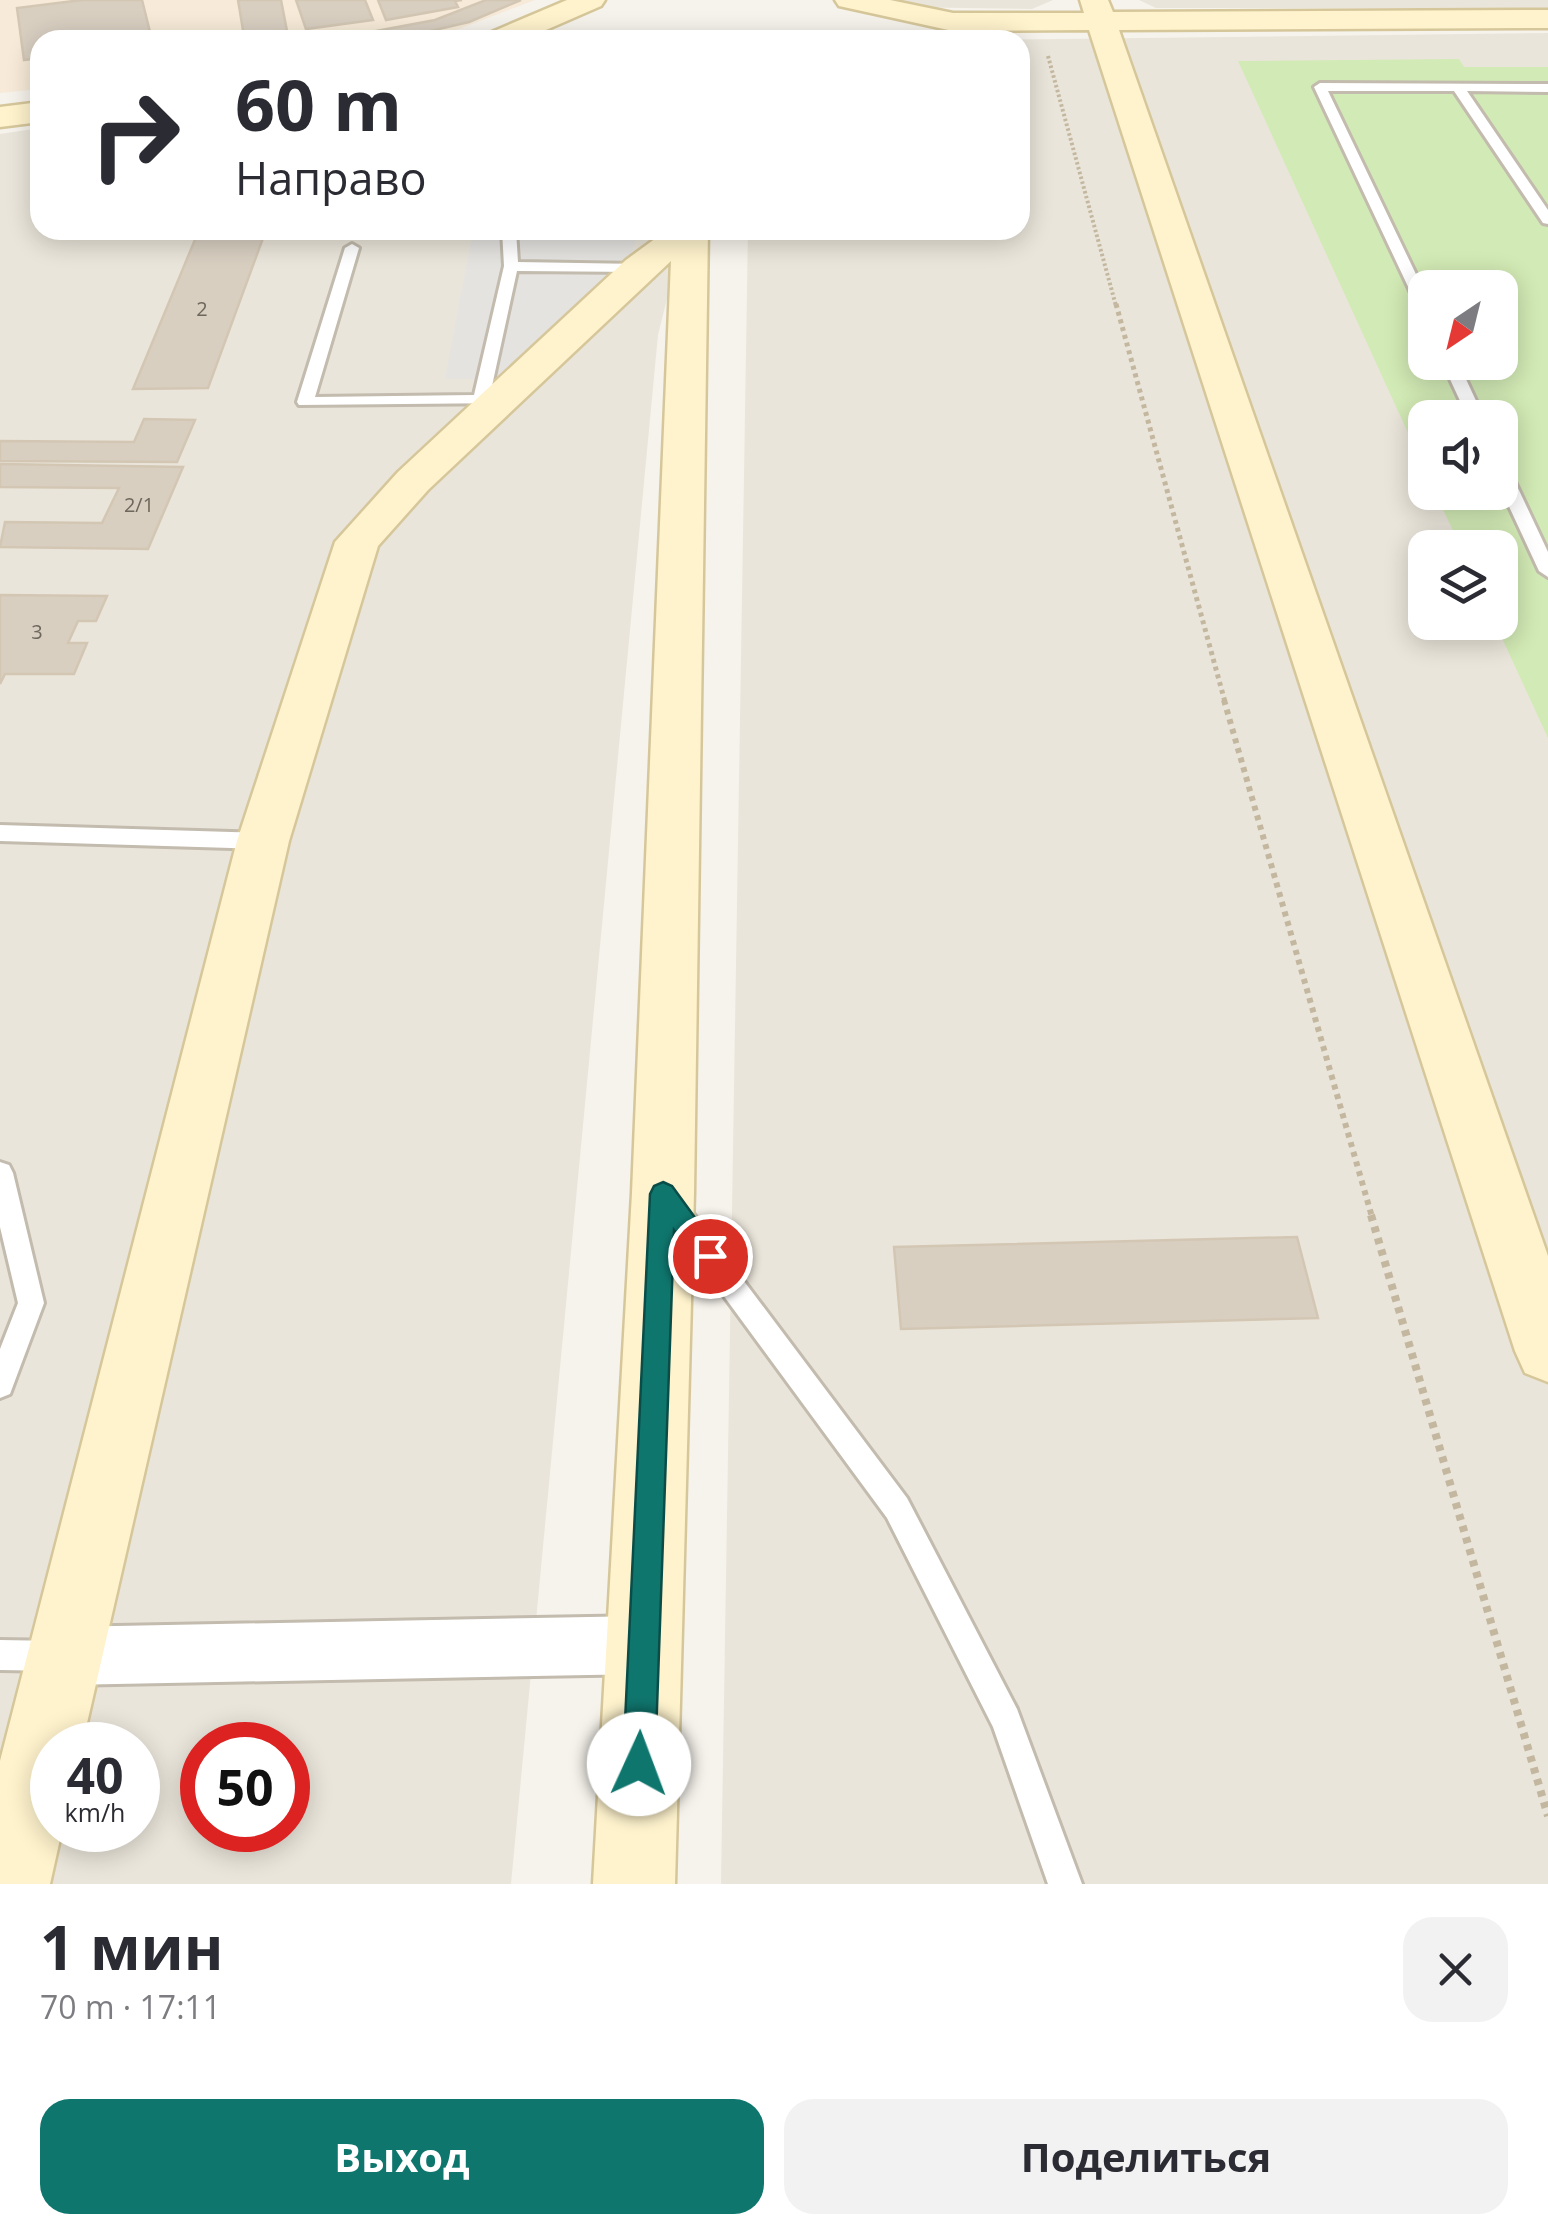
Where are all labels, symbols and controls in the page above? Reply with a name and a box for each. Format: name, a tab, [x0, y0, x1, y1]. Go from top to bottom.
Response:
text: 60 m	[235, 56, 402, 152]
icon: right	[70, 70, 200, 200]
text: Направо	[235, 147, 427, 208]
north arrow	[1408, 270, 1518, 380]
map controls	[1408, 270, 1518, 640]
house number: 2	[196, 295, 208, 322]
button: sound	[1408, 400, 1518, 510]
house number: 2/1	[124, 491, 154, 518]
button: layers	[1408, 530, 1518, 640]
house number: 3	[31, 618, 43, 645]
pin	[668, 1214, 753, 1299]
icon: arrive	[683, 1229, 738, 1284]
position arrow	[587, 1712, 691, 1816]
speed limit sign: 50	[180, 1722, 310, 1852]
text: 40	[66, 1741, 124, 1809]
text: km/h	[65, 1795, 125, 1829]
text: 1 мин	[40, 1906, 224, 1988]
button: close	[1403, 1917, 1508, 2022]
text: 70 m · 17:11	[40, 1985, 221, 2028]
button: Выход	[40, 2099, 764, 2214]
button: Поделиться	[784, 2099, 1508, 2214]

